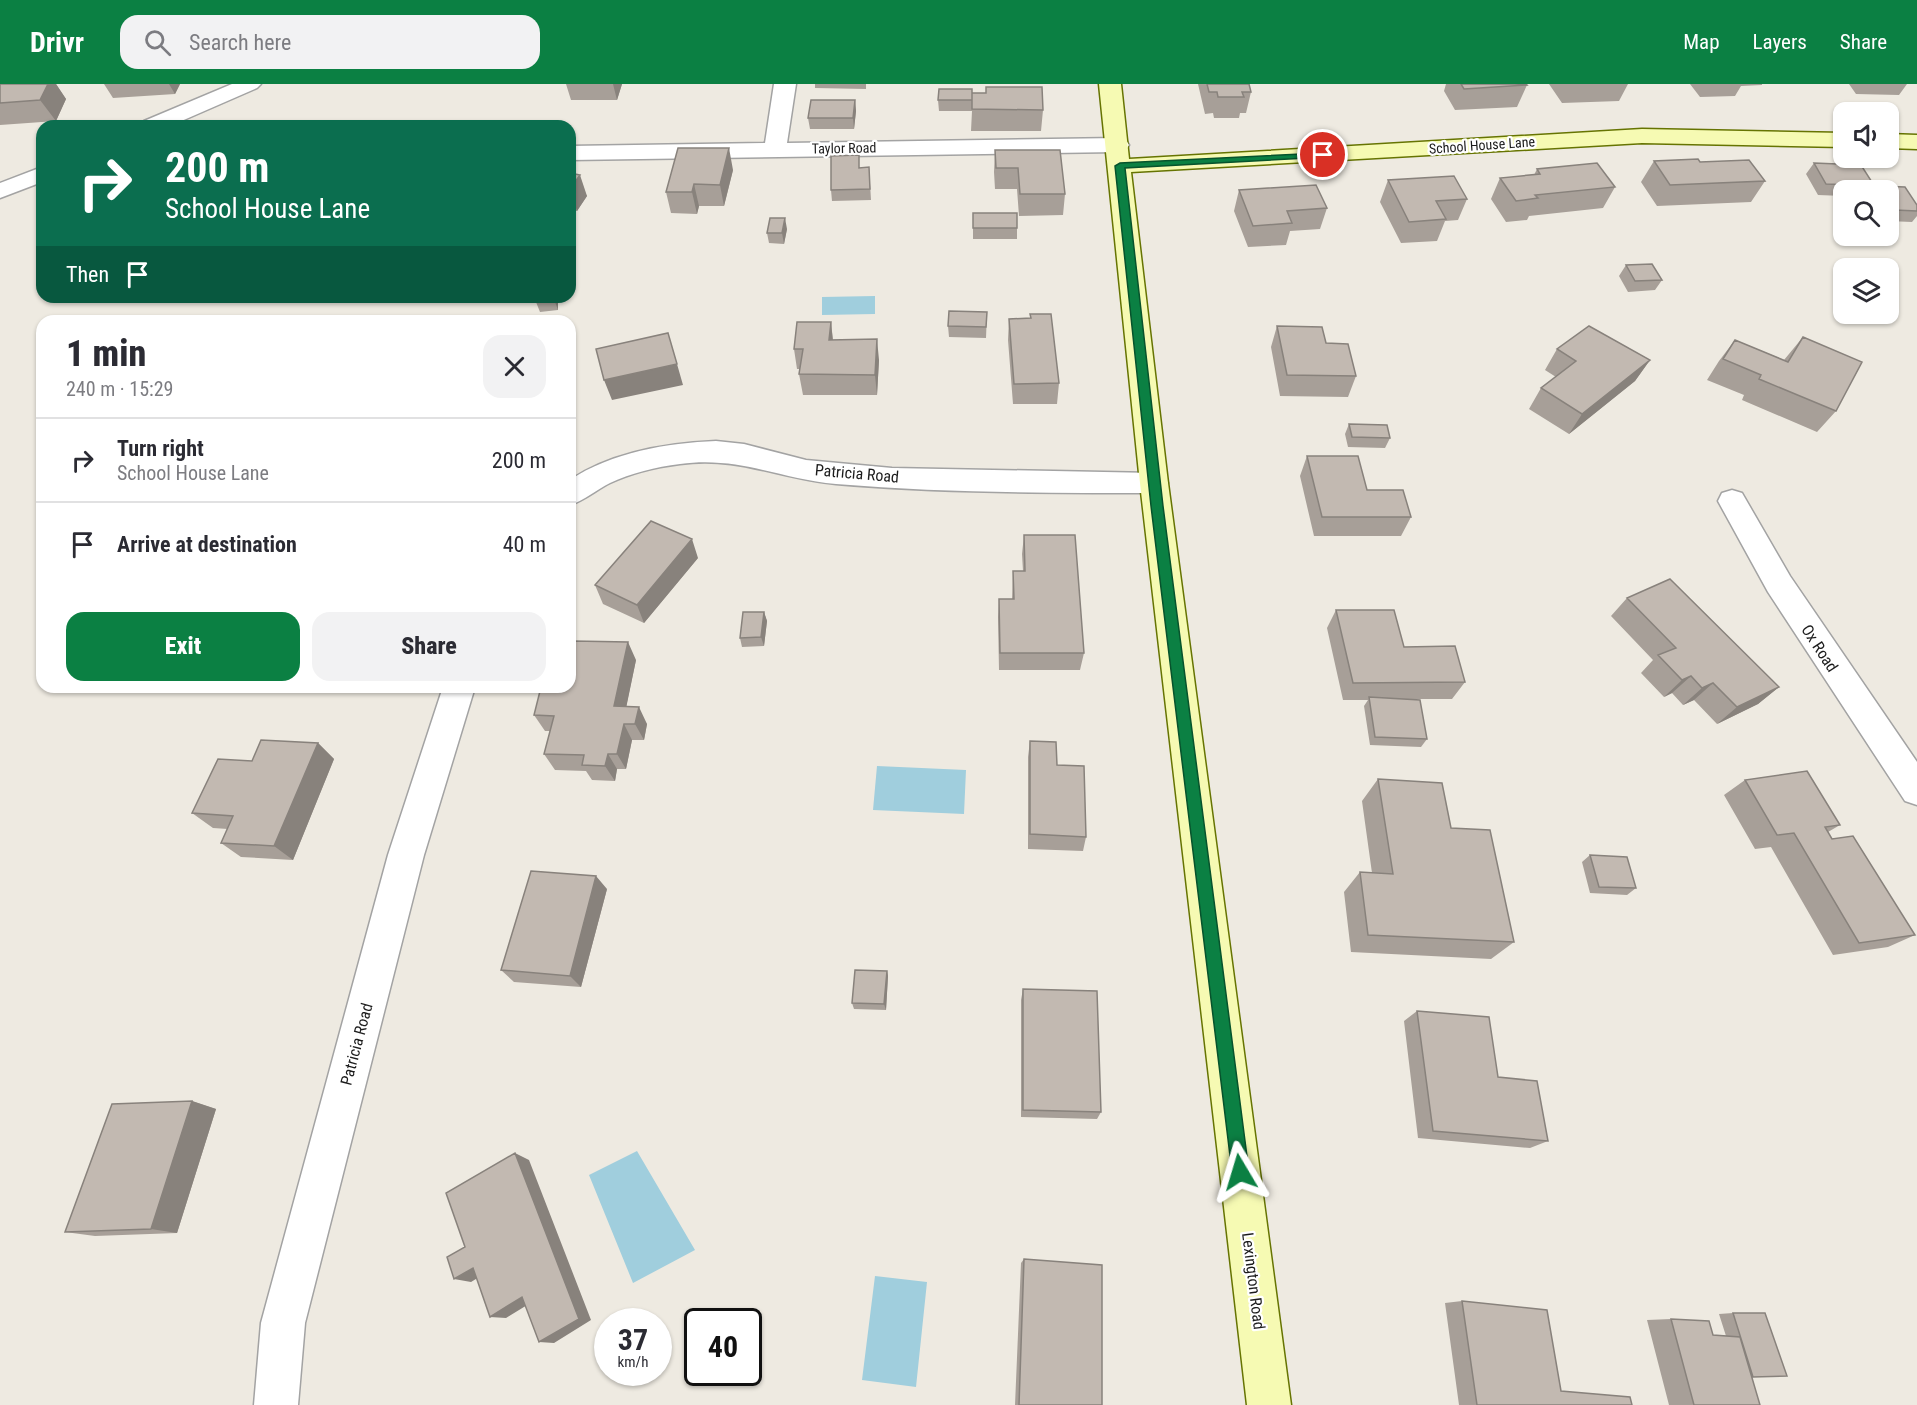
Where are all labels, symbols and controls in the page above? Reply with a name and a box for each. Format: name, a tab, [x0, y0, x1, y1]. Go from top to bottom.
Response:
search box	[120, 15, 540, 69]
text: Drivr	[30, 26, 84, 59]
icon: search	[141, 26, 174, 59]
text: Search here	[189, 30, 291, 55]
text: Map	[1683, 30, 1720, 54]
text: Layers	[1753, 30, 1807, 54]
text: Share	[1840, 30, 1887, 54]
map controls	[1833, 102, 1899, 324]
button: sound	[1833, 102, 1899, 168]
pin	[1297, 129, 1348, 180]
street label: School House Lane	[1428, 133, 1536, 157]
icon: arrive	[1306, 138, 1339, 171]
street label: Taylor Road	[811, 139, 877, 157]
text: 200 m	[165, 143, 270, 192]
icon: right	[66, 144, 144, 222]
button: search	[1833, 180, 1899, 246]
text: School House Lane	[165, 193, 370, 225]
icon: arrive	[121, 258, 154, 291]
button: layers	[1833, 258, 1899, 324]
text: Then	[66, 262, 109, 287]
text: 1 min	[66, 333, 146, 375]
button: close	[483, 335, 546, 398]
text: 240 m · 15:29	[66, 377, 173, 401]
text: Turn right	[117, 436, 204, 461]
icon: right	[66, 444, 99, 477]
text: 200 m	[492, 448, 546, 473]
street label: Patricia Road	[814, 460, 900, 487]
text: School House Lane	[117, 461, 269, 485]
icon: arrive	[66, 528, 99, 561]
text: Arrive at destination	[117, 532, 297, 557]
text: 40 m	[503, 532, 546, 557]
button: Exit	[66, 612, 300, 681]
button: Share	[312, 612, 546, 681]
street label: Ox Road	[1797, 621, 1842, 675]
street label: Patricia Road	[336, 1001, 377, 1087]
position arrow	[1208, 1140, 1272, 1204]
street label: Lexington Road	[1238, 1231, 1269, 1331]
speed limit sign: 40	[684, 1308, 762, 1386]
text: 37	[618, 1322, 648, 1357]
text: km/h	[618, 1353, 648, 1371]

